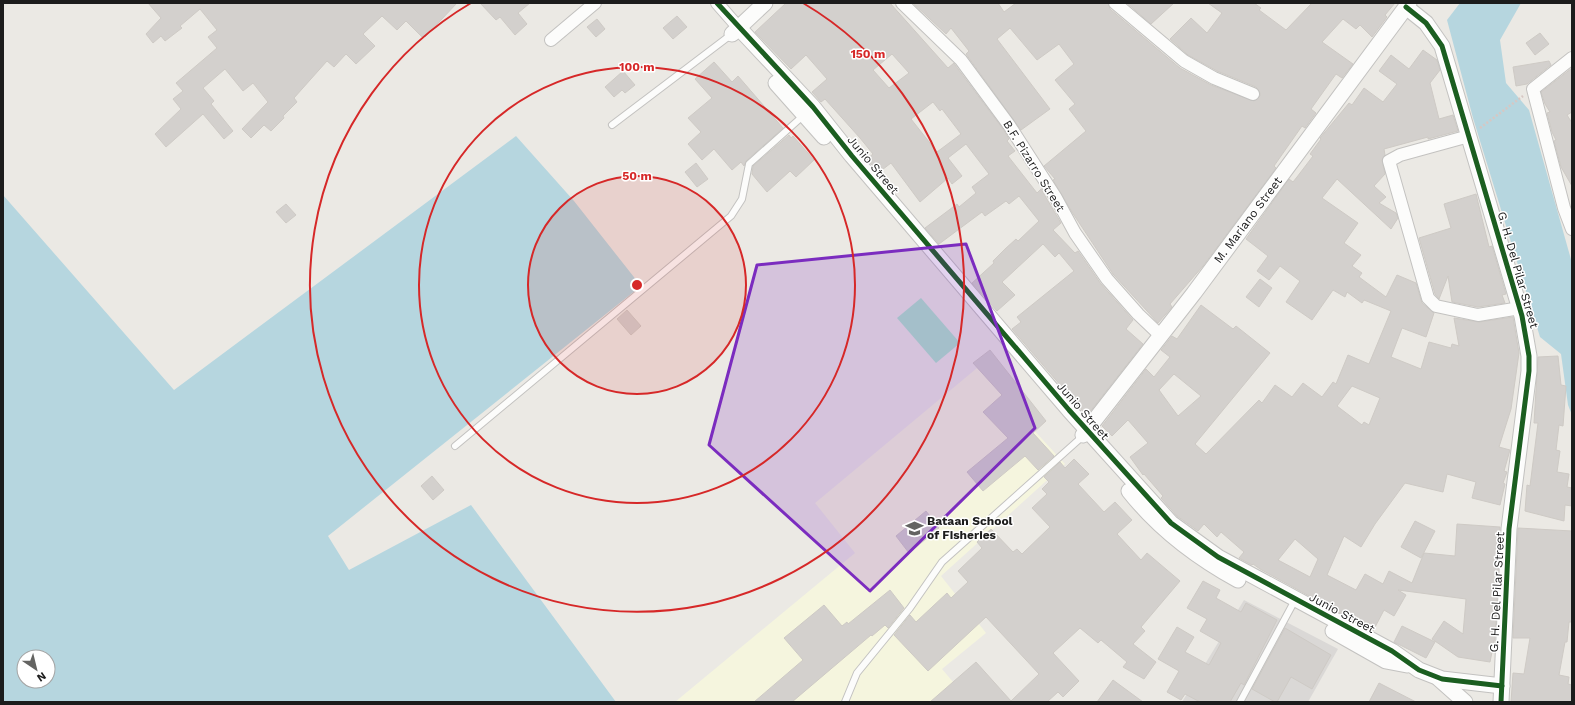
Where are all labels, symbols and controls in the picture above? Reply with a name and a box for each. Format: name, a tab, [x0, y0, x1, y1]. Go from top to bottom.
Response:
text: 150 m	[851, 47, 885, 61]
text: 100 m	[619, 60, 655, 74]
street label: B.F. Pizarro Street	[1000, 118, 1068, 214]
street label: Junio Street	[844, 133, 902, 197]
text: 50 m	[622, 169, 652, 183]
street label: M. Mariano Street	[1211, 174, 1285, 266]
street label: G. H. Del Pilar Street	[1495, 210, 1541, 330]
centre of rings	[630, 278, 644, 292]
street label: Junio Street	[1054, 379, 1112, 443]
place label: Bataan School of Fisheries	[927, 514, 1013, 542]
school or university icon: Bataan School of Fisheries	[904, 518, 924, 538]
street label: G. H. Del Pilar Street	[1487, 531, 1507, 653]
street label: Junio Street	[1307, 590, 1377, 636]
north arrow	[16, 649, 56, 689]
text: N	[34, 669, 49, 684]

